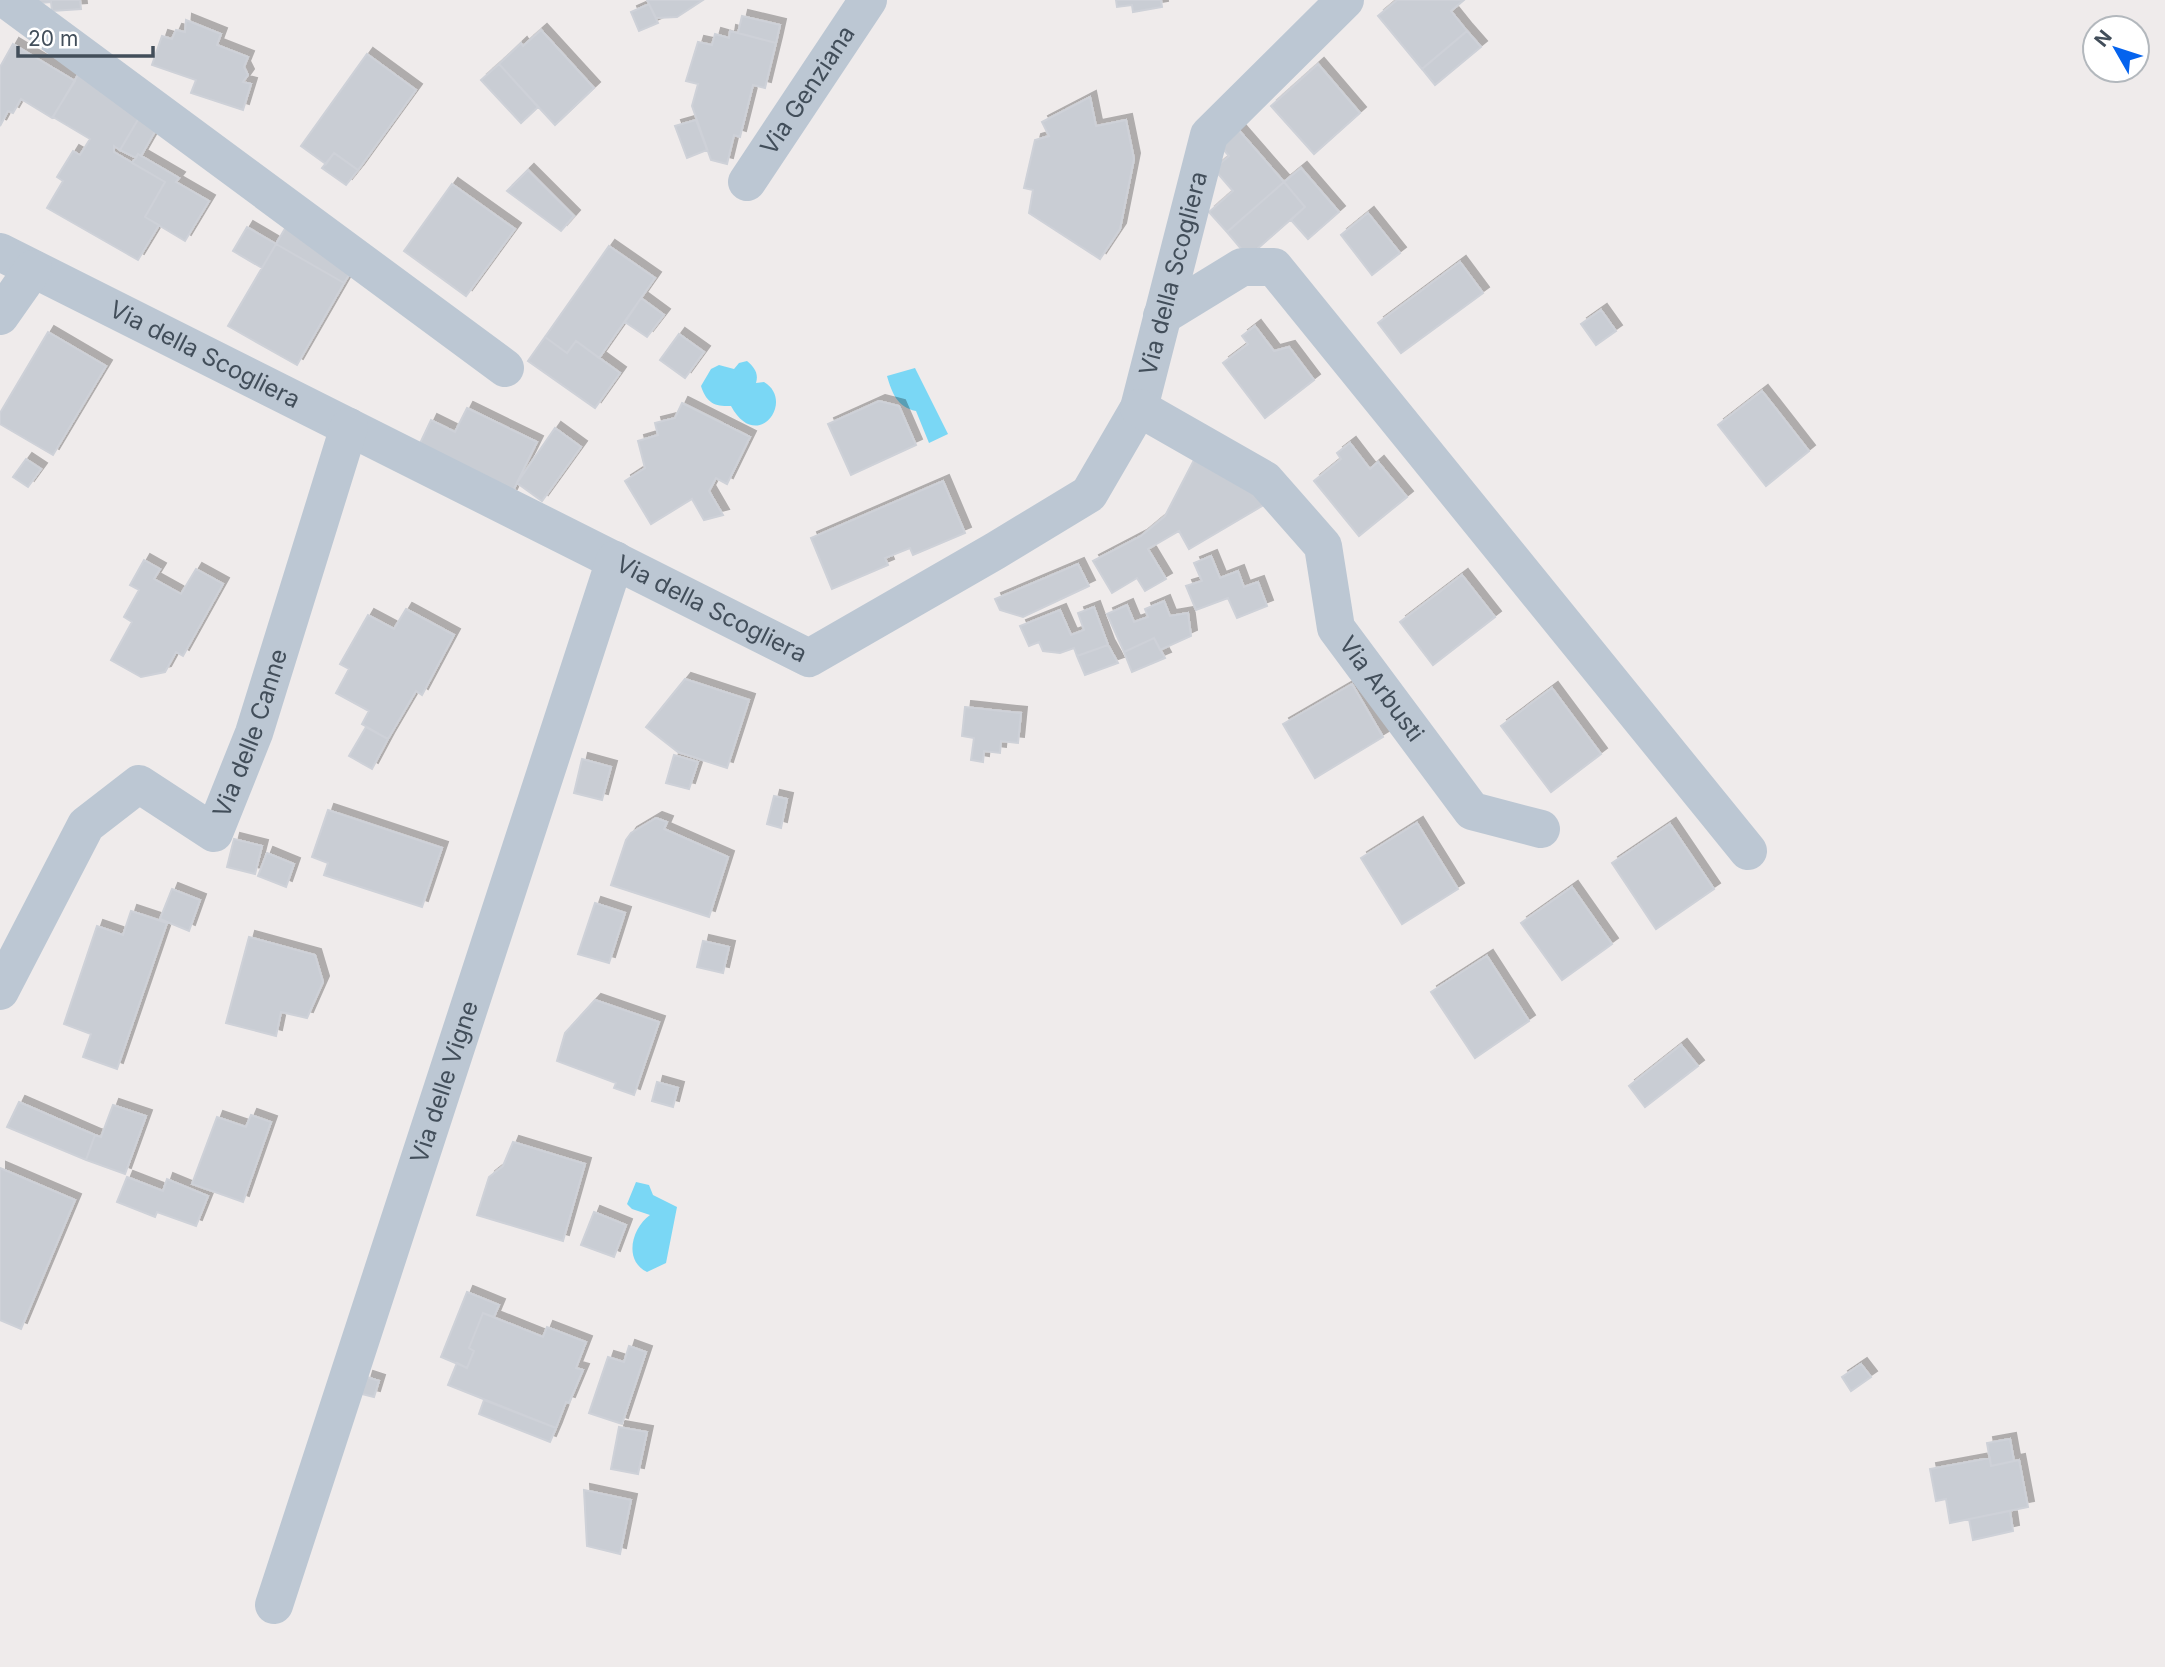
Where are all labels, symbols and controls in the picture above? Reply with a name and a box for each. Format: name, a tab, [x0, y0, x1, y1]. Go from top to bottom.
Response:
scale bar	[18, 14, 152, 58]
north arrow	[2081, 14, 2151, 84]
street label: Via Genziana	[754, 20, 861, 160]
text: 20 m	[28, 26, 78, 51]
text: N	[2090, 26, 2117, 51]
street label: Via della Scogliera	[1133, 168, 1213, 378]
street label: Via della Scogliera	[105, 294, 305, 414]
street label: Via della Scogliera	[612, 549, 812, 669]
street label: Via Arbusti	[1333, 630, 1430, 747]
street label: Via delle Canne	[207, 645, 293, 822]
street label: Via delle Vigne	[404, 997, 484, 1167]

